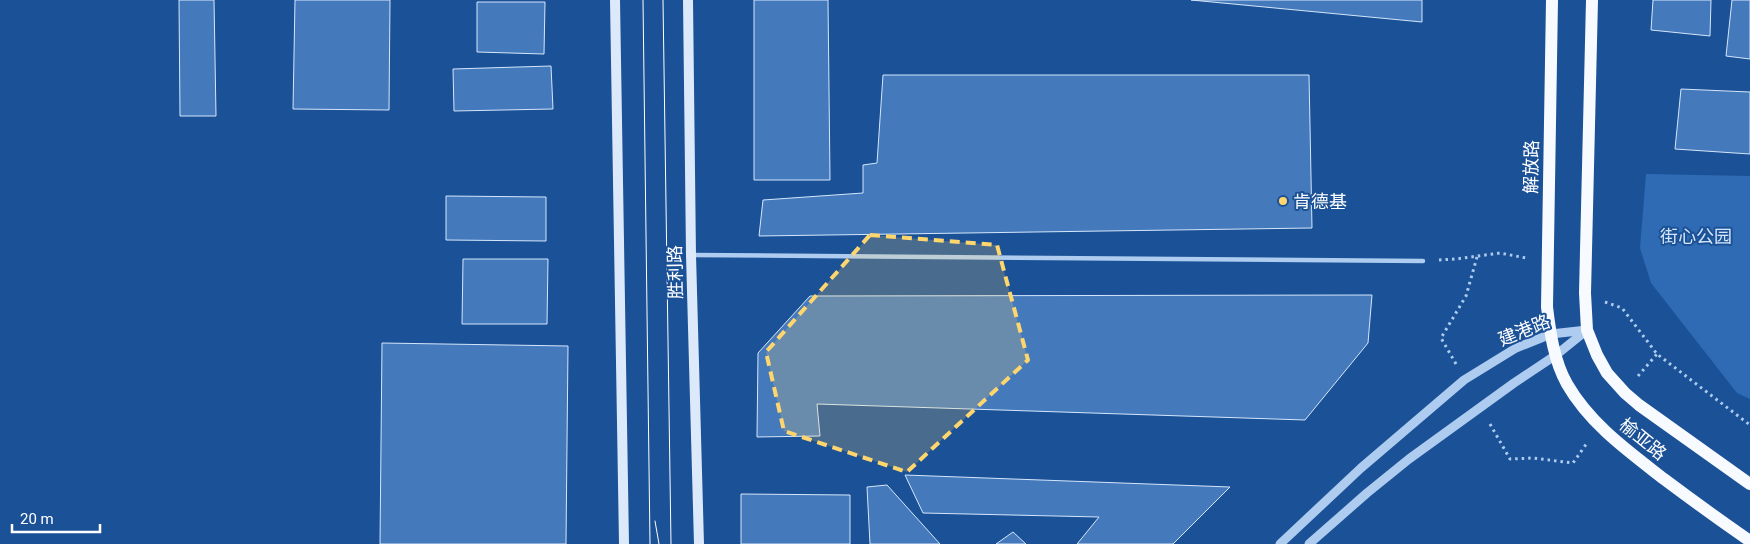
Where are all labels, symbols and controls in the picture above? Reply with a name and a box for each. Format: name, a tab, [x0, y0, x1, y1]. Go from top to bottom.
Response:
street label: 解放路	[1520, 140, 1542, 194]
place label: 肯德基	[1293, 191, 1347, 212]
marker: 肯德基	[1277, 195, 1289, 207]
park label: 街心公园	[1660, 226, 1732, 247]
street label: 胜利路	[664, 245, 686, 299]
street label: 建港路	[1495, 310, 1553, 350]
street label: 榆亚路	[1615, 414, 1671, 464]
scale bar	[12, 502, 100, 534]
text: 20 m	[20, 510, 54, 528]

